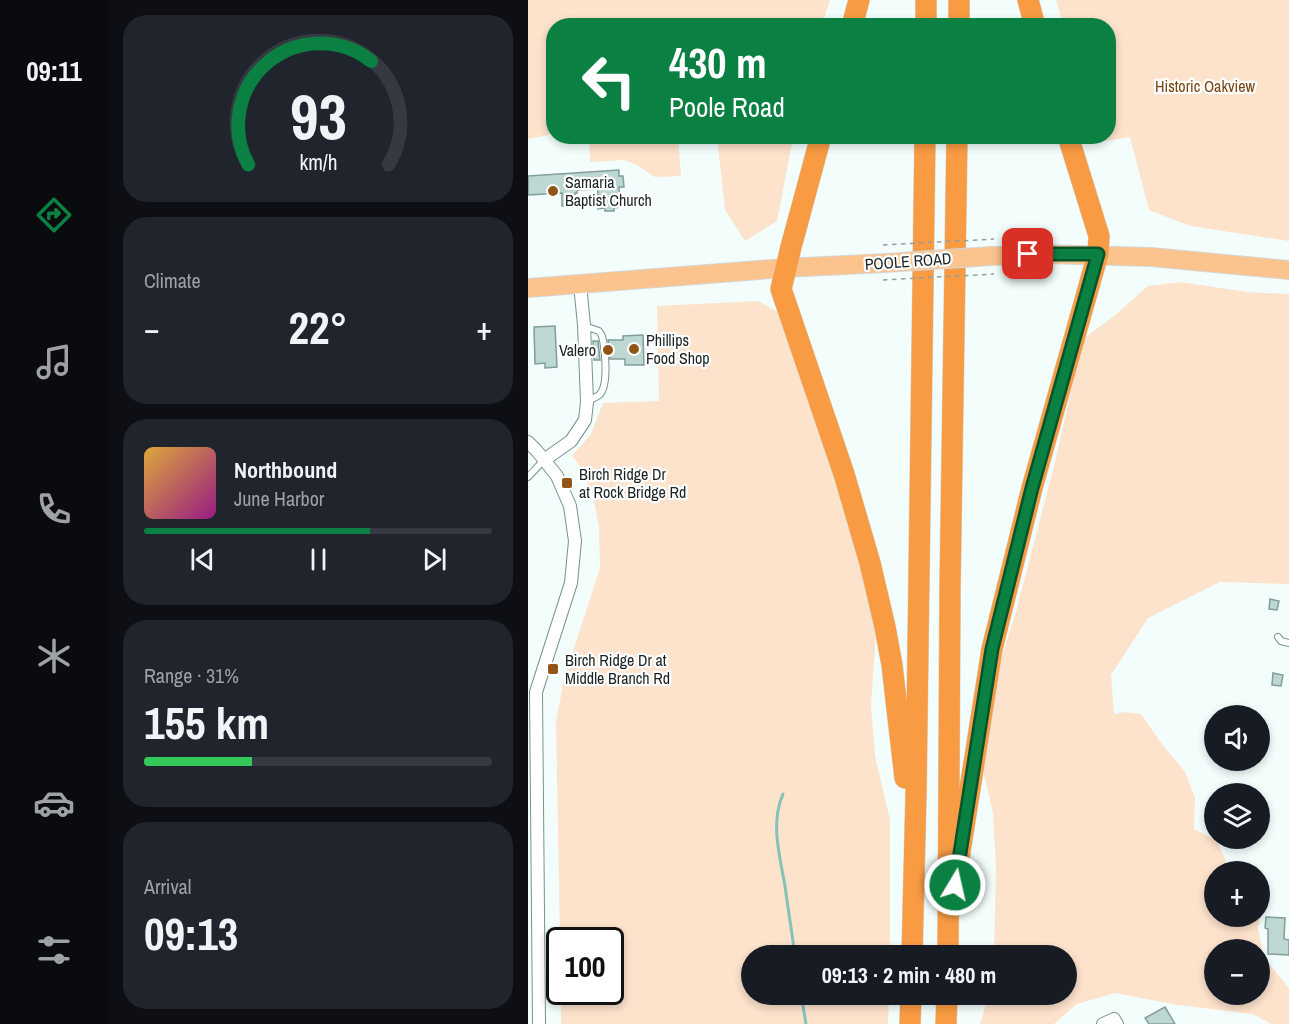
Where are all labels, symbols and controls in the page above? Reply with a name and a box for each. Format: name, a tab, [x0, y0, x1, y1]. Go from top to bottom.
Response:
text: 430 m	[669, 35, 767, 91]
icon: left	[570, 42, 648, 120]
text: 09:11	[26, 53, 82, 89]
text: 93	[290, 75, 346, 159]
park label: Historic Oakview	[1155, 75, 1255, 97]
text: Poole Road	[669, 89, 785, 125]
text: km/h	[299, 149, 337, 178]
place label: Samaria Baptist Church	[565, 171, 652, 211]
marker: Samaria Baptist Church	[546, 184, 560, 198]
icon: directions	[33, 194, 75, 236]
pin	[1002, 228, 1053, 279]
icon: arrive	[1011, 237, 1044, 270]
street label: POOLE ROAD	[864, 247, 952, 275]
text: Climate	[144, 267, 201, 294]
text: 22°	[288, 297, 348, 358]
text: −	[144, 306, 160, 350]
text: +	[476, 306, 492, 350]
place label: Phillips Food Shop	[646, 329, 710, 369]
place label: Valero	[559, 339, 596, 361]
icon: music	[33, 341, 75, 383]
marker: Phillips Food Shop	[627, 342, 641, 356]
marker: Valero	[601, 343, 615, 357]
text: Northbound	[234, 455, 337, 485]
place label: Birch Ridge Dr at Rock Bridge Rd	[579, 463, 686, 503]
marker: Birch Ridge Dr at Rock Bridge Rd	[560, 476, 574, 490]
text: June Harbor	[234, 485, 324, 512]
icon: phone	[33, 488, 75, 530]
icon: previous	[186, 543, 219, 576]
icon: pause	[302, 543, 335, 576]
icon: next	[418, 543, 451, 576]
icon: climate	[33, 635, 75, 677]
place label: Birch Ridge Dr at Middle Branch Rd	[565, 649, 670, 689]
text: Range · 31%	[144, 662, 239, 689]
marker: Birch Ridge Dr at Middle Branch Rd	[546, 662, 560, 676]
text: 155 km	[144, 692, 269, 753]
map controls	[1204, 705, 1270, 1005]
button: sound	[1204, 705, 1270, 771]
icon: car	[33, 782, 75, 824]
button: layers	[1204, 783, 1270, 849]
position arrow	[923, 853, 987, 917]
button: +	[1204, 861, 1270, 927]
text: Arrival	[144, 873, 191, 900]
text: 09:13	[144, 903, 238, 964]
speed limit sign: 100	[546, 927, 624, 1005]
icon: filters	[33, 929, 75, 971]
button: −	[1204, 939, 1270, 1005]
text: 09:13 · 2 min · 480 m	[822, 960, 996, 990]

